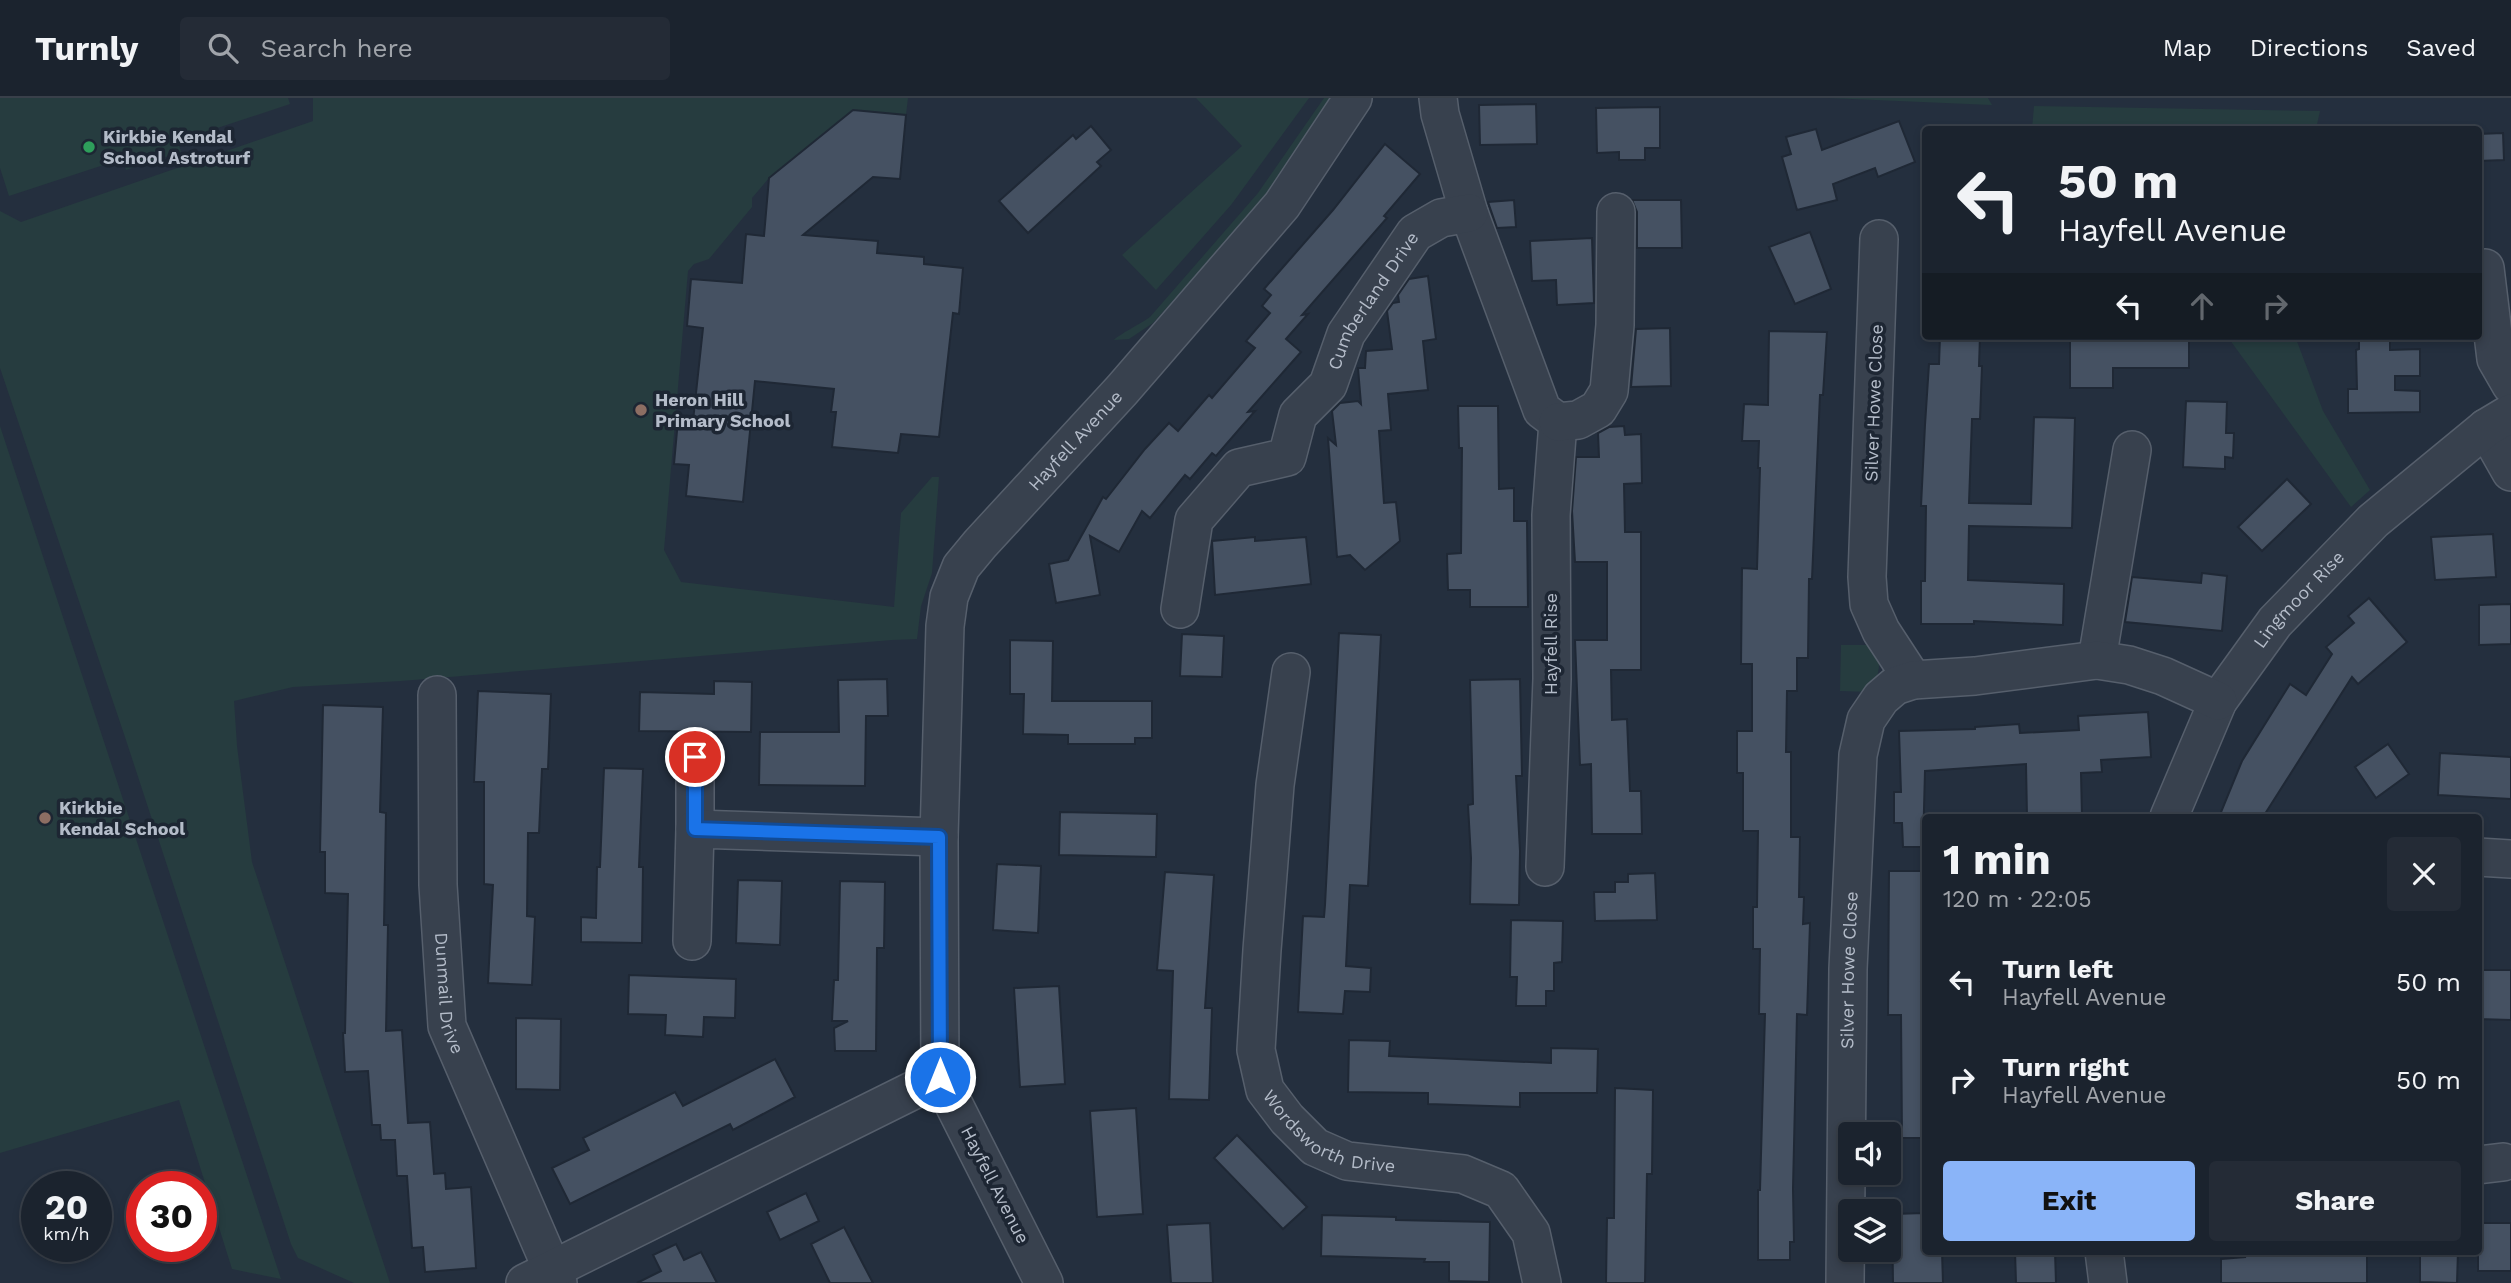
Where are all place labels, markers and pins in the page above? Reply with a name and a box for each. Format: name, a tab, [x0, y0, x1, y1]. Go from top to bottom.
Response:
place label: Kirkbie Kendal School Astroturf	[103, 126, 251, 168]
marker: Kirkbie Kendal School Astroturf	[81, 139, 97, 155]
place label: Heron Hill Primary School	[655, 389, 791, 431]
marker: Heron Hill Primary School	[633, 402, 649, 418]
pin	[665, 727, 725, 787]
place label: Kirkbie Kendal School	[59, 797, 185, 839]
marker: Kirkbie Kendal School	[37, 810, 53, 826]

